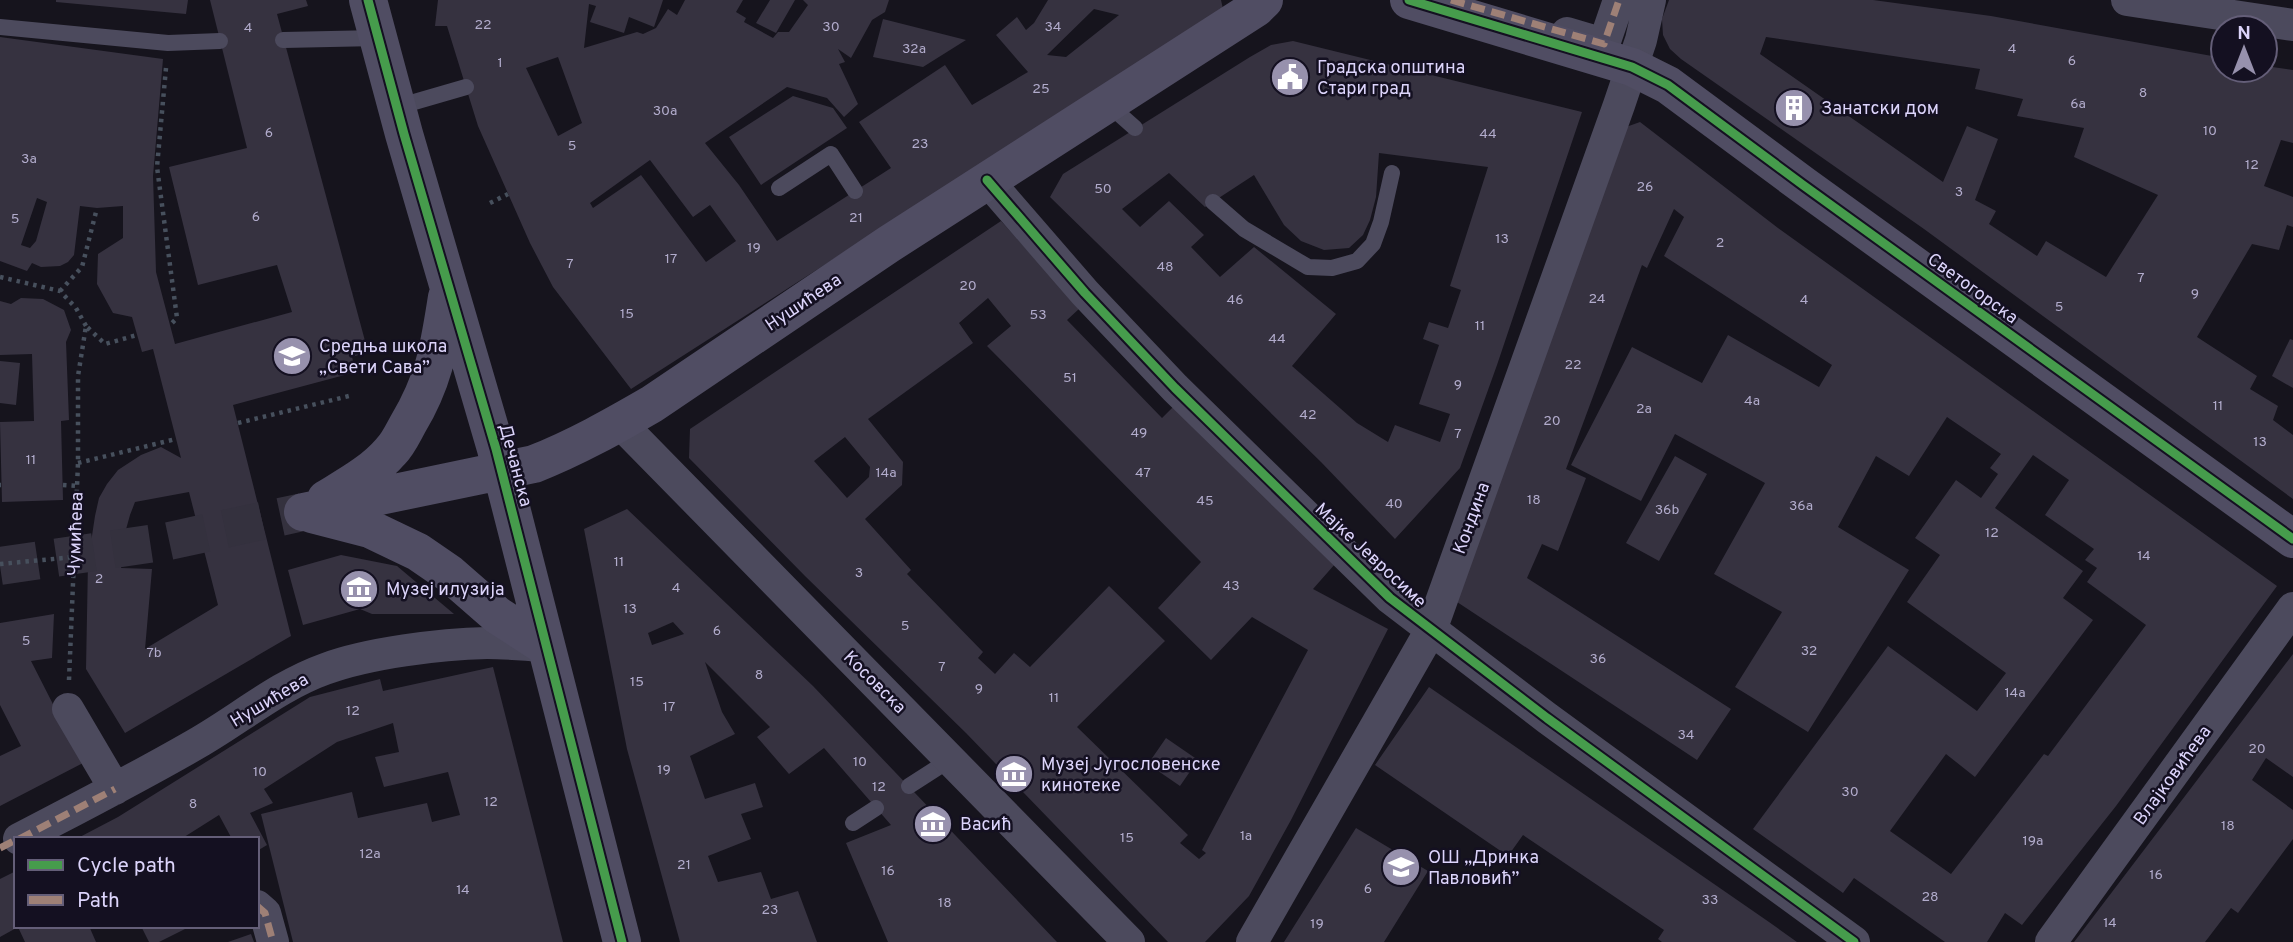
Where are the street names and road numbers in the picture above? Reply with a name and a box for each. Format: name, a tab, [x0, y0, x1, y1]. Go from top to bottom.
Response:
street label: Светогорска	[1922, 249, 2022, 330]
street label: Нушићева	[761, 269, 846, 337]
street label: Дечанска	[492, 421, 537, 509]
street label: Кондина	[1449, 479, 1496, 558]
street label: Чумићева	[64, 491, 89, 577]
street label: Мајке Јевросиме	[1309, 498, 1431, 614]
street label: Косовска	[838, 647, 910, 719]
street label: Нушићева	[226, 669, 313, 734]
street label: Влајковићева	[2129, 721, 2217, 830]

